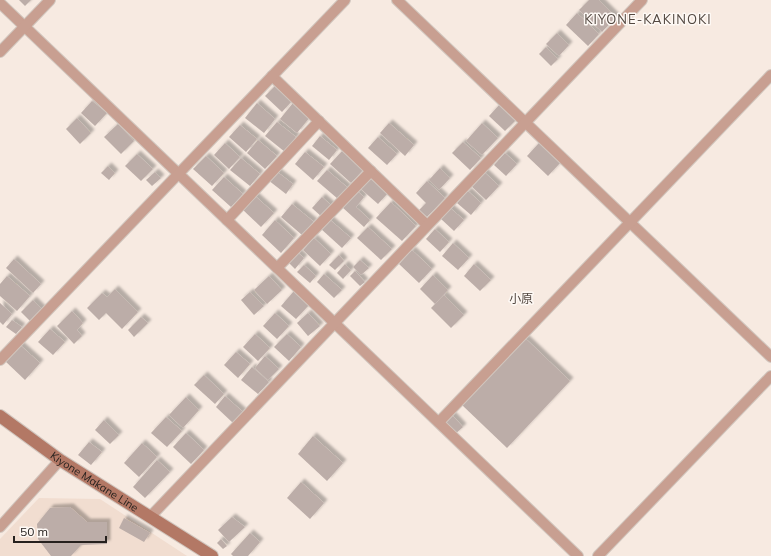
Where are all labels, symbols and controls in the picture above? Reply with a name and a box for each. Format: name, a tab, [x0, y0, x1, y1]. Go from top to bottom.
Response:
district label: KIYONE-KAKINOKI	[584, 11, 712, 27]
district label: 小原	[509, 291, 533, 306]
street label: Kiyone Makane Line	[48, 448, 141, 515]
scale bar	[14, 518, 106, 544]
text: 50 m	[20, 524, 48, 539]

